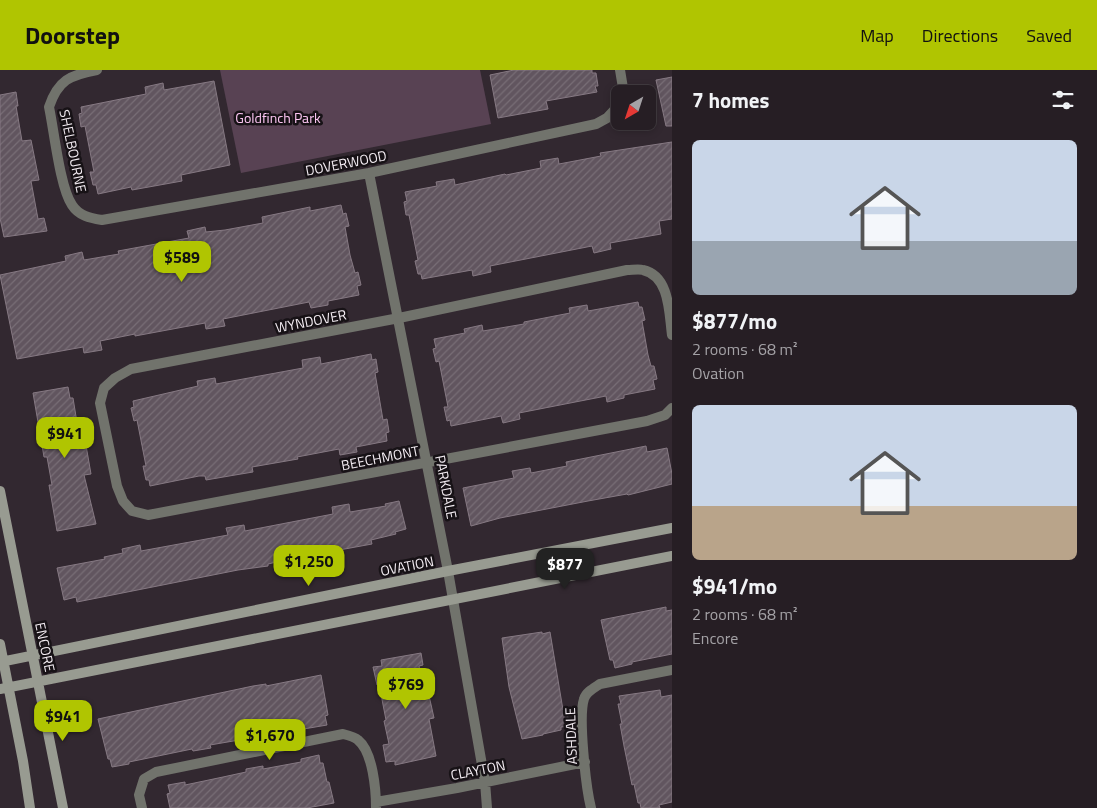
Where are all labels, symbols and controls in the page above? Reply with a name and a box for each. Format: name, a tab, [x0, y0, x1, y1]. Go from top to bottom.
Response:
text: Doorstep	[25, 17, 120, 53]
text: Map	[860, 22, 894, 49]
text: Directions	[922, 22, 998, 49]
text: Saved	[1026, 22, 1072, 49]
text: 7 homes	[692, 84, 769, 116]
north arrow	[611, 85, 656, 130]
map controls	[611, 85, 656, 130]
icon: filters	[1049, 86, 1077, 114]
park label: Goldfinch Park	[235, 107, 321, 128]
street label: SHELBOURNE	[54, 108, 93, 195]
street label: DOVERWOOD	[303, 144, 388, 181]
icon: home	[840, 173, 930, 263]
pin: $589	[152, 240, 212, 283]
text: $589	[164, 245, 200, 269]
street label: WYNDOVER	[274, 303, 348, 338]
text: $877/mo	[692, 305, 777, 337]
text: 2 rooms · 68 m²	[692, 337, 797, 361]
text: Ovation	[692, 361, 744, 385]
pin: $941	[35, 416, 95, 459]
text: $941	[47, 421, 83, 445]
icon: home	[840, 438, 930, 528]
street label: BEECHMONT	[339, 440, 421, 475]
street label: PARKDALE	[430, 453, 463, 521]
pin: $1,250	[268, 544, 350, 587]
pin: $877	[535, 548, 595, 590]
text: $1,250	[284, 549, 334, 573]
street label: OVATION	[378, 550, 435, 581]
text: $877	[547, 552, 583, 576]
text: $941/mo	[692, 570, 777, 602]
text: 2 rooms · 68 m²	[692, 602, 797, 626]
street label: ENCORE	[30, 620, 61, 674]
text: Encore	[692, 626, 738, 650]
pin: $769	[376, 668, 436, 710]
text: $769	[388, 672, 424, 696]
pin: $941	[33, 700, 93, 742]
text: $941	[45, 704, 81, 728]
street label: ASHDALE	[559, 707, 582, 765]
pin: $1,670	[229, 718, 311, 761]
text: $1,670	[245, 723, 295, 747]
street label: CLAYTON	[449, 754, 507, 785]

